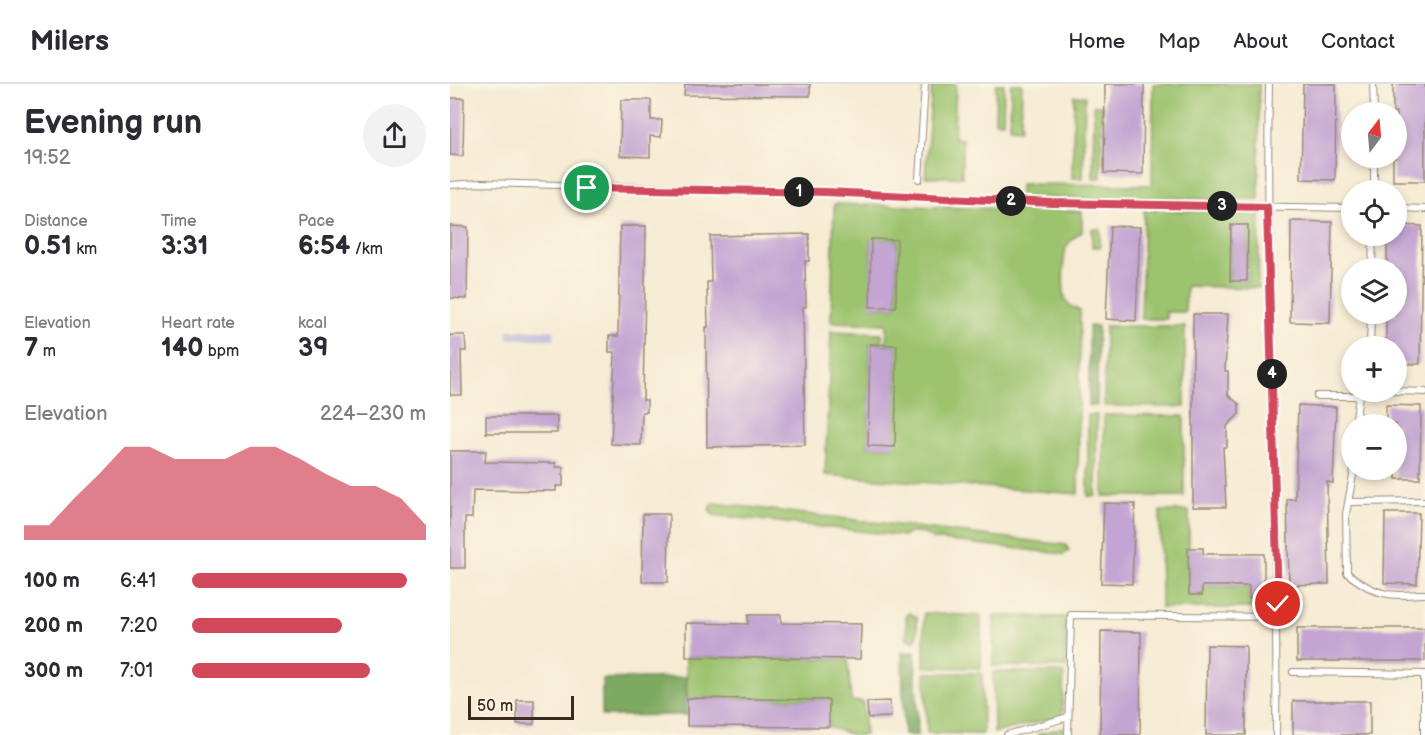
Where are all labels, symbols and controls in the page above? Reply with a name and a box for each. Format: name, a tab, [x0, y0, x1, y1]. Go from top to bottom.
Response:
text: Milers	[30, 25, 109, 58]
text: Home	[1068, 29, 1125, 54]
text: Map	[1158, 29, 1200, 54]
text: About	[1233, 29, 1288, 54]
text: Contact	[1321, 29, 1395, 54]
north arrow	[1341, 102, 1407, 168]
map controls	[1341, 102, 1407, 480]
text: Evening run	[24, 103, 202, 143]
button: share	[363, 104, 426, 167]
text: 19:52	[24, 146, 71, 170]
pin	[561, 162, 612, 213]
icon: arrive	[570, 171, 603, 204]
pin: 1	[784, 177, 814, 207]
button: locate	[1341, 180, 1407, 246]
text: 1	[796, 182, 802, 201]
pin: 2	[996, 186, 1026, 216]
text: 2	[1006, 191, 1016, 210]
pin: 3	[1207, 191, 1237, 221]
text: 3	[1217, 196, 1227, 215]
text: Distance	[24, 212, 88, 231]
text: Time	[161, 212, 196, 231]
text: Pace	[298, 212, 334, 231]
text: 0.51	[24, 231, 72, 262]
text: 3:31	[161, 231, 209, 262]
text: 6:54	[298, 231, 350, 262]
text: km	[72, 240, 97, 259]
text: /km	[350, 240, 383, 259]
button: layers	[1341, 258, 1407, 324]
text: Elevation	[24, 314, 91, 333]
text: Heart rate	[161, 314, 235, 333]
text: kcal	[298, 314, 327, 333]
text: 7	[24, 333, 38, 364]
text: 140	[161, 333, 203, 364]
text: 39	[298, 333, 328, 364]
button: +	[1341, 336, 1407, 402]
text: m	[38, 342, 56, 361]
text: bpm	[203, 342, 239, 361]
pin: 4	[1257, 359, 1287, 389]
text: 4	[1267, 364, 1277, 383]
text: Elevation	[24, 402, 107, 426]
text: 224–230 m	[320, 402, 426, 426]
button: −	[1341, 414, 1407, 480]
text: 100 m	[24, 569, 80, 593]
text: 6:41	[120, 569, 156, 593]
pin	[1252, 578, 1303, 629]
icon: check	[1261, 587, 1294, 620]
text: 200 m	[24, 614, 83, 638]
text: 7:20	[120, 614, 157, 638]
text: 300 m	[24, 659, 83, 683]
text: 7:01	[120, 659, 153, 683]
scale bar	[468, 693, 574, 720]
text: 50 m	[477, 697, 513, 716]

